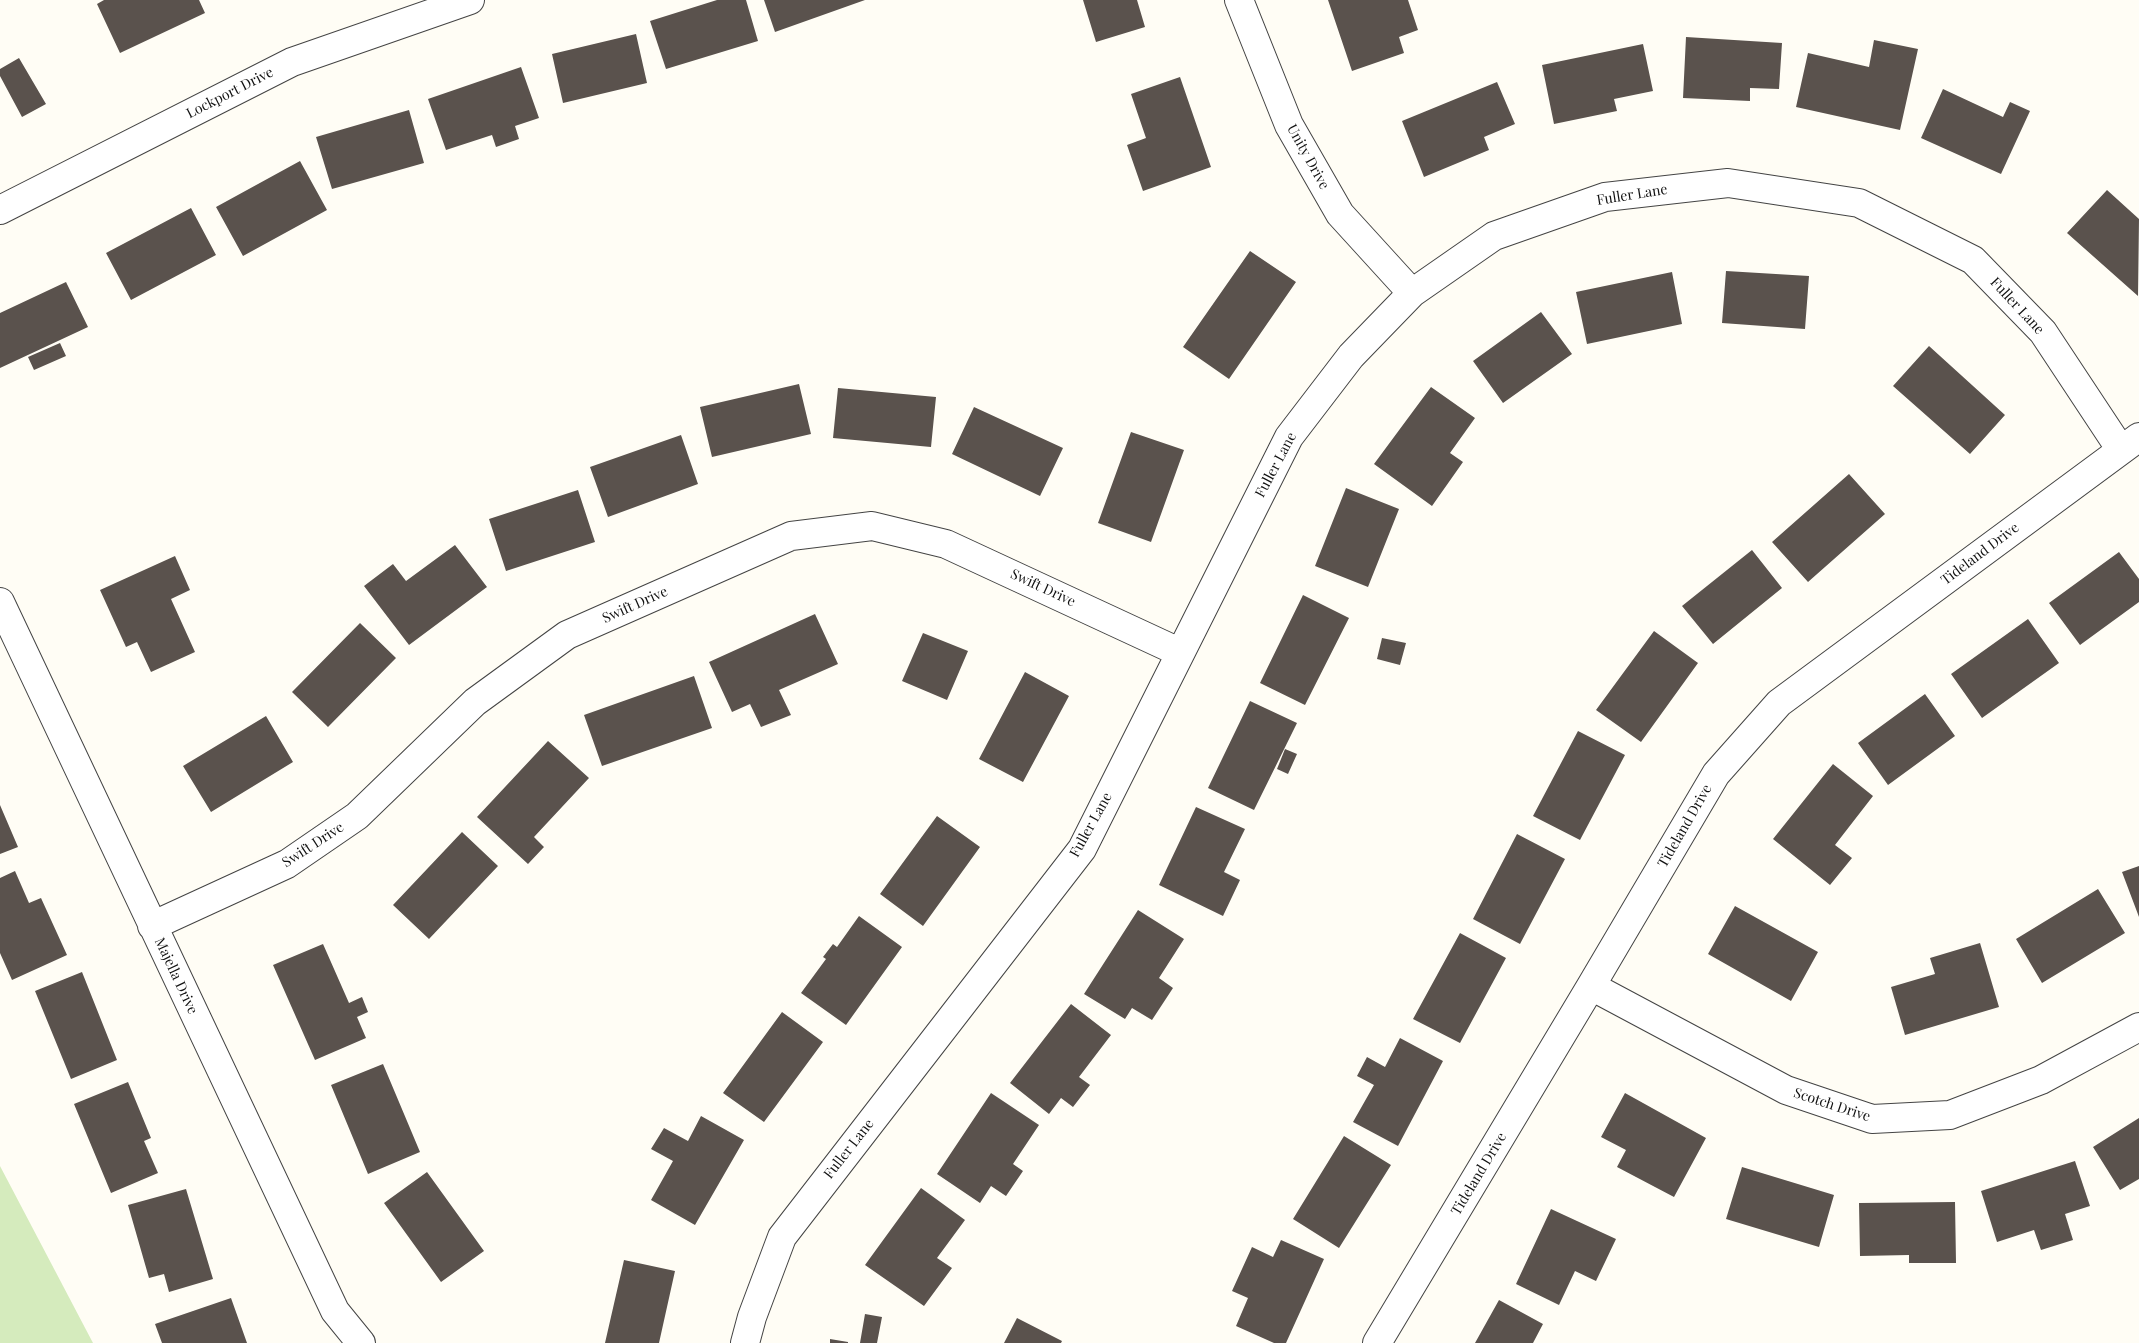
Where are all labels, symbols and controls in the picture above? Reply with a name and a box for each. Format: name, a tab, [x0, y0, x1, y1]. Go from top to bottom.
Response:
street label: Lockport Drive	[184, 64, 276, 122]
street label: Unity Drive	[1283, 122, 1333, 192]
street label: Fuller Lane	[1595, 181, 1669, 209]
street label: Fuller Lane	[1987, 274, 2047, 338]
street label: Fuller Lane	[1252, 430, 1300, 500]
street label: Tideland Drive	[1938, 519, 2022, 589]
street label: Swift Drive	[1008, 566, 1078, 610]
street label: Swift Drive	[600, 583, 670, 627]
street label: Tideland Drive	[1654, 781, 1716, 871]
street label: Fuller Lane	[1066, 790, 1116, 860]
street label: Swift Drive	[279, 819, 347, 871]
street label: Majella Drive	[151, 935, 201, 1017]
street label: Scotch Drive	[1791, 1085, 1873, 1125]
street label: Fuller Lane	[820, 1116, 878, 1182]
street label: Tideland Drive	[1448, 1130, 1510, 1218]

